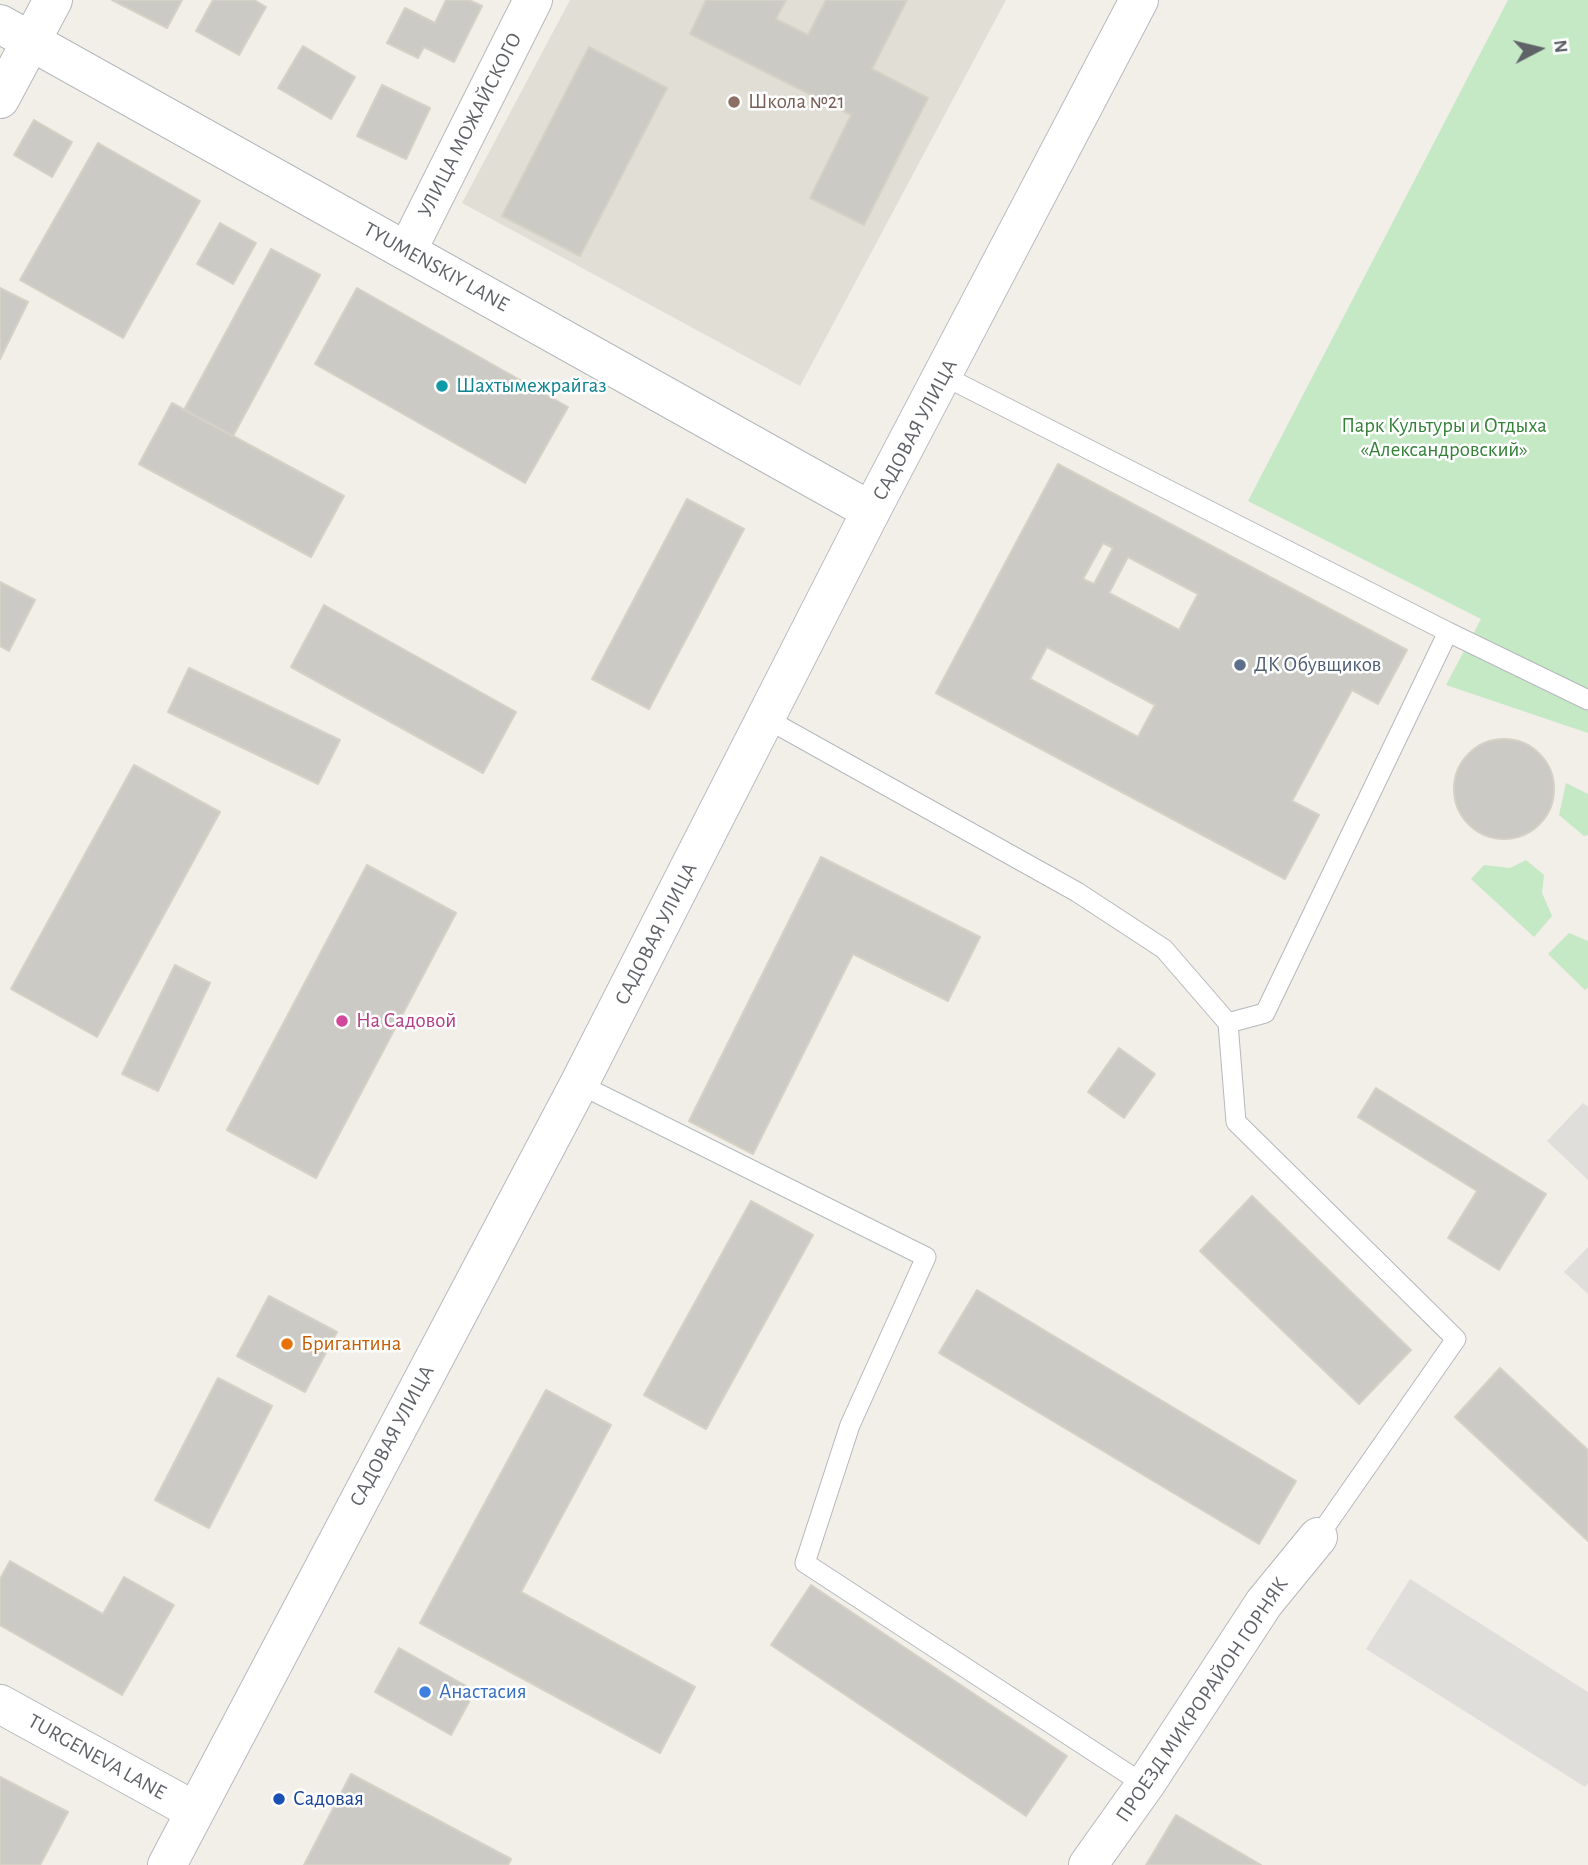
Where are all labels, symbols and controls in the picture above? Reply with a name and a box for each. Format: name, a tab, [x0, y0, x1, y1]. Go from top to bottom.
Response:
north arrow	[1504, 14, 1574, 84]
street label: УЛИЦА МОЖАЙСКОГО	[412, 28, 528, 222]
text: N	[1550, 39, 1571, 54]
place label: Школа №21	[748, 89, 845, 115]
marker: Школа №21	[726, 94, 742, 110]
street label: TYUMENSKIY LANE	[359, 217, 513, 317]
street label: САДОВАЯ УЛИЦА	[867, 355, 963, 505]
place label: Шахтымежрайгаз	[456, 373, 607, 399]
marker: Шахтымежрайгаз	[434, 378, 450, 394]
park label: Парк Культуры и Отдыха «Александровский»	[1341, 413, 1547, 463]
place label: ДК Обувщиков	[1254, 652, 1381, 678]
marker: ДК Обувщиков	[1232, 657, 1248, 673]
street label: САДОВАЯ УЛИЦА	[609, 859, 703, 1009]
place label: На Садовой	[356, 1008, 456, 1034]
marker: На Садовой	[334, 1013, 350, 1029]
place label: Бригантина	[301, 1331, 401, 1357]
marker: Бригантина	[279, 1336, 295, 1352]
street label: САДОВАЯ УЛИЦА	[344, 1361, 440, 1511]
street label: ПРОЕЗД МИКРОРАЙОН ГОРНЯК	[1110, 1573, 1294, 1827]
place label: Анастасия	[439, 1679, 527, 1705]
marker: Анастасия	[417, 1684, 433, 1700]
street label: TURGENEVA LANE	[23, 1709, 171, 1805]
place label: Садовая	[293, 1786, 364, 1812]
marker: Садовая	[271, 1791, 287, 1807]

